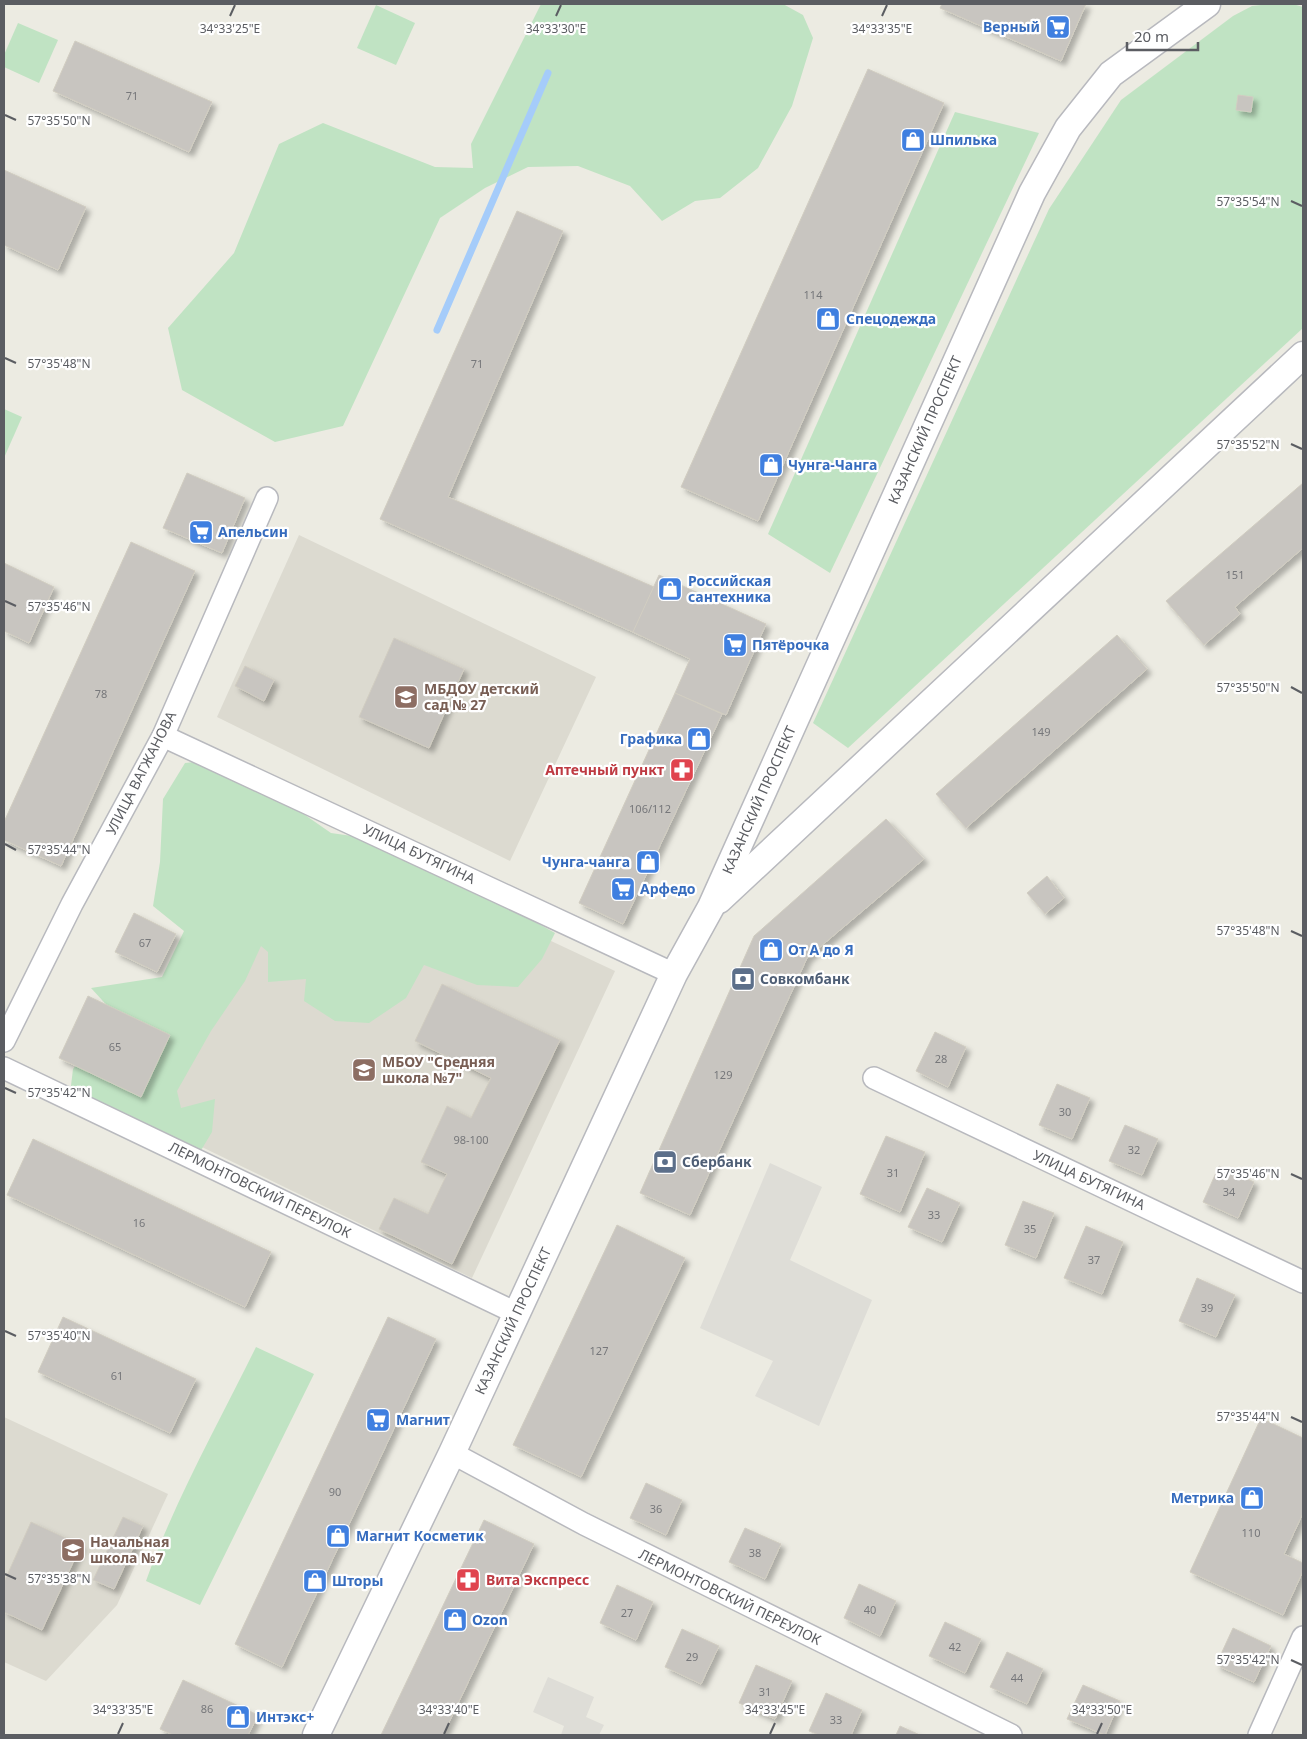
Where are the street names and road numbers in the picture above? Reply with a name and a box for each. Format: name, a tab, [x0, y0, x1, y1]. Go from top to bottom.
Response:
street label: КАЗАНСКИЙ ПРОСПЕКТ	[883, 352, 966, 507]
street label: УЛИЦА ВАГЖАНОВА	[101, 708, 180, 838]
street label: КАЗАНСКИЙ ПРОСПЕКТ	[717, 722, 800, 877]
street label: УЛИЦА БУТЯГИНА	[360, 819, 478, 888]
street label: ЛЕРМОНТОВСКИЙ ПЕРЕУЛОК	[166, 1137, 355, 1242]
street label: УЛИЦА БУТЯГИНА	[1030, 1145, 1148, 1214]
street label: КАЗАНСКИЙ ПРОСПЕКТ	[470, 1244, 555, 1398]
street label: ЛЕРМОНТОВСКИЙ ПЕРЕУЛОК	[636, 1544, 825, 1649]

